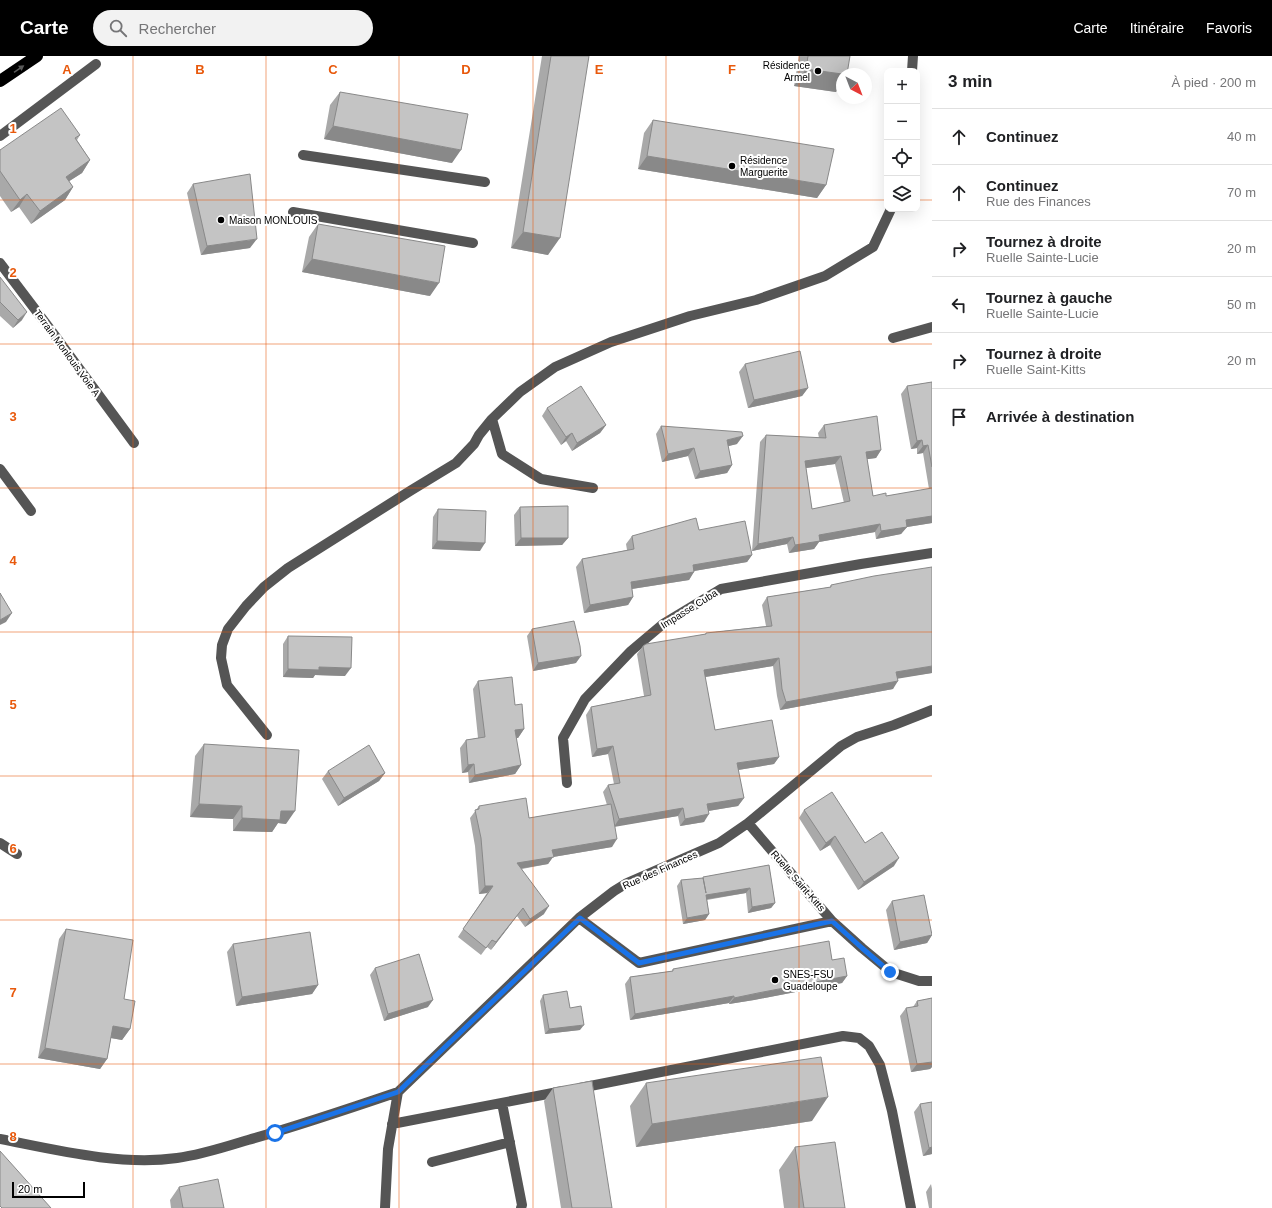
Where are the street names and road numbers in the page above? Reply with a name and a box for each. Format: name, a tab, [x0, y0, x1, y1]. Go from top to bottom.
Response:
street label: Terrain Monlouis Voie A	[32, 307, 102, 399]
street label: Impasse Cuba	[659, 587, 720, 631]
street label: Ruelle Saint-Kitts	[769, 848, 827, 914]
street label: Rue des Finances	[621, 849, 699, 891]

